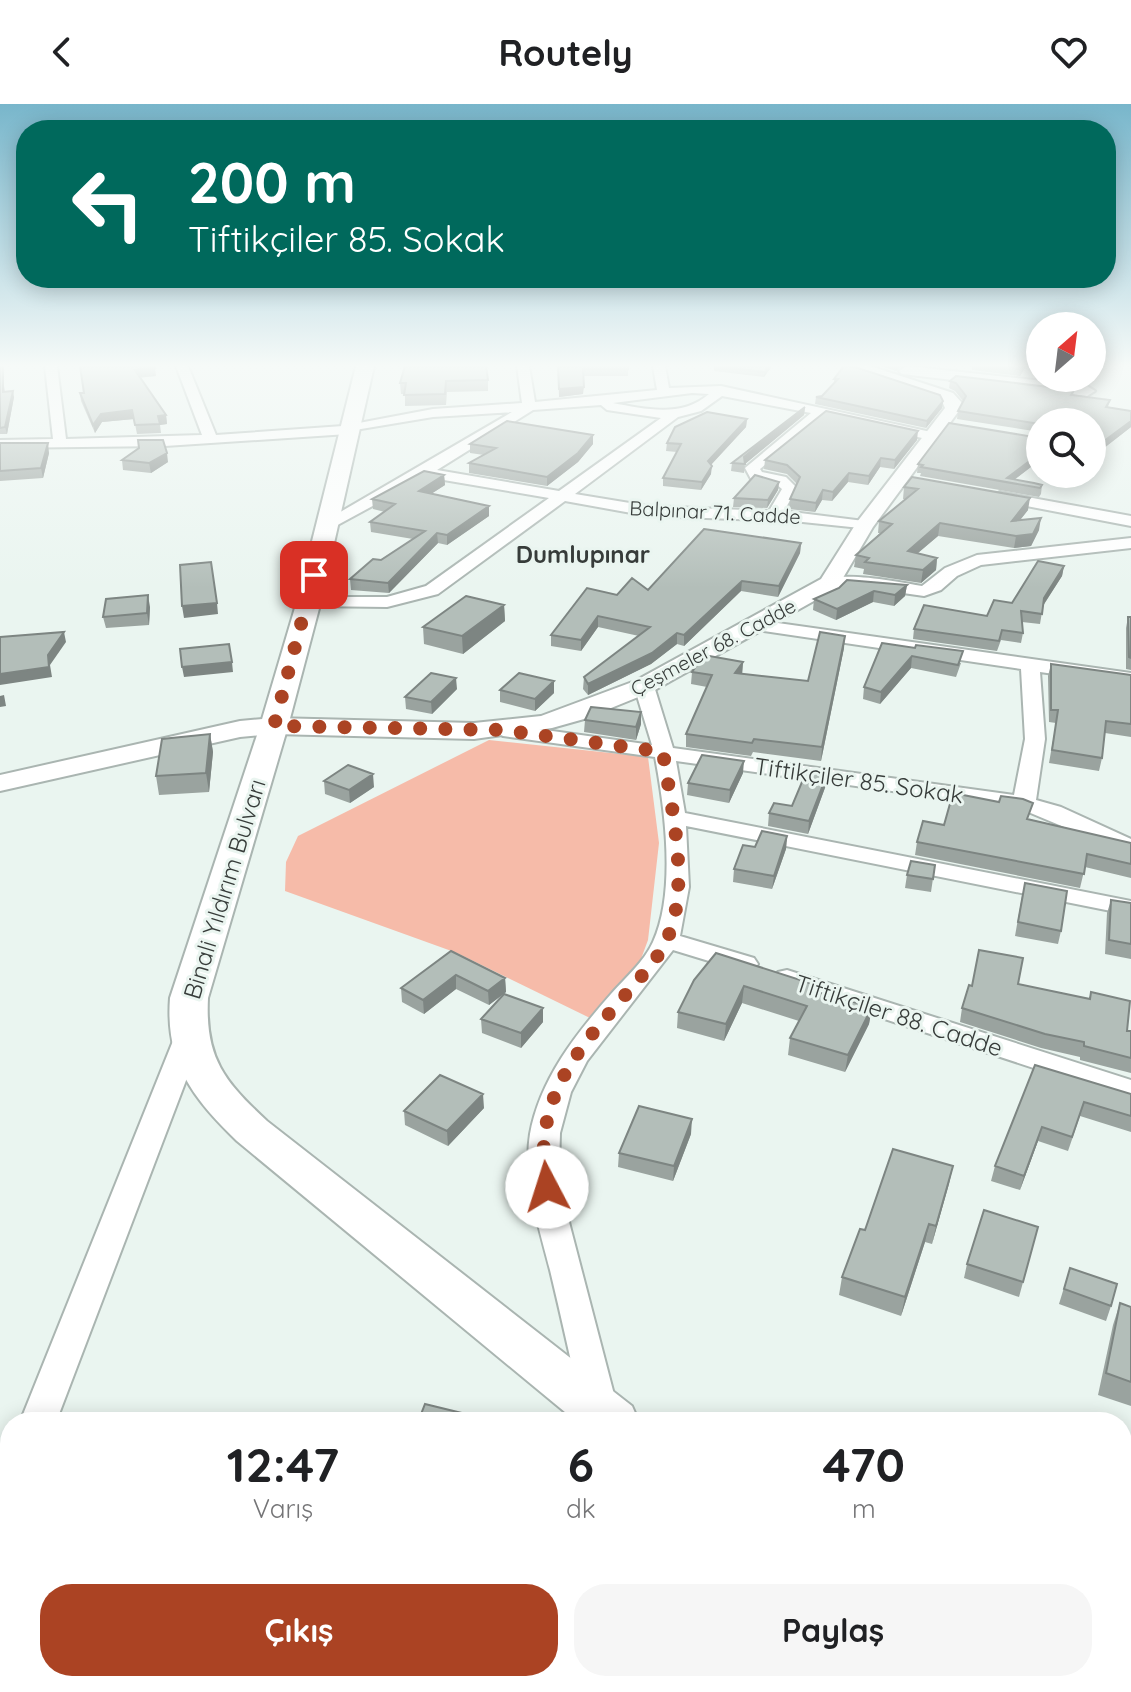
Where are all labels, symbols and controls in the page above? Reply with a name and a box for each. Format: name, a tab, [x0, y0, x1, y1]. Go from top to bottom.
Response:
icon: back	[40, 30, 84, 74]
text: Routely	[498, 30, 633, 75]
icon: heart	[1047, 30, 1091, 74]
text: 200 m	[188, 147, 356, 217]
icon: left	[56, 152, 160, 256]
text: Tiftikçiler 85. Sokak	[188, 216, 505, 261]
north arrow	[1026, 312, 1106, 392]
map controls	[1026, 312, 1106, 488]
button: search	[1026, 408, 1106, 488]
street label: Balpınar 71. Cadde	[629, 495, 801, 529]
district label: Dumlupınar	[516, 539, 650, 569]
pin	[280, 541, 348, 609]
icon: arrive	[292, 553, 336, 597]
street label: Çeşmeler 68. Cadde	[626, 593, 800, 701]
street label: Tiftikçiler 85. Sokak	[752, 750, 966, 810]
street label: Binali Yıldırım Bulvarı	[176, 775, 272, 1003]
street label: Tiftikçiler 88. Cadde	[791, 967, 1007, 1063]
position arrow	[505, 1145, 589, 1229]
text: 12:47	[227, 1434, 339, 1494]
text: 6	[568, 1434, 594, 1494]
text: 470	[822, 1434, 905, 1494]
text: Varış	[253, 1492, 313, 1525]
text: dk	[566, 1492, 596, 1525]
text: m	[852, 1492, 876, 1525]
button: Çıkış	[40, 1584, 558, 1676]
button: Paylaş	[574, 1584, 1092, 1676]

